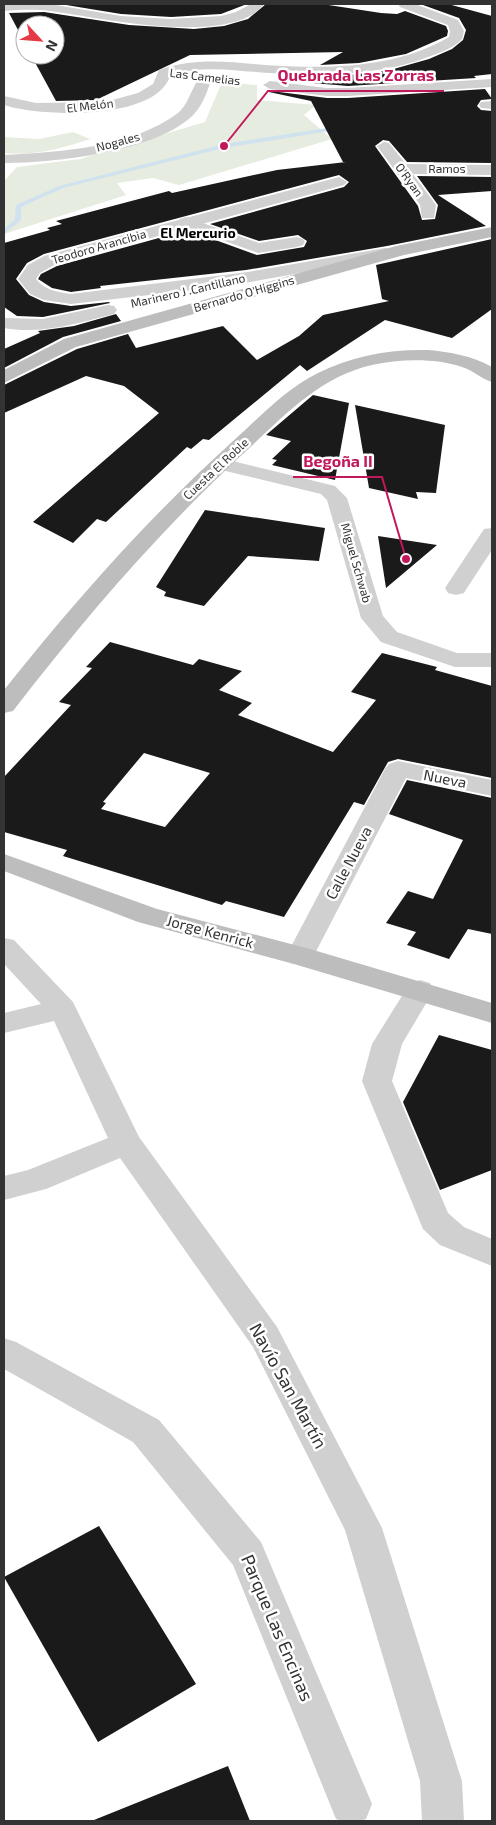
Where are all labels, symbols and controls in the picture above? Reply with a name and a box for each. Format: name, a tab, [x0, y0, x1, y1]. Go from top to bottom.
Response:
north arrow	[15, 15, 65, 65]
text: N	[42, 38, 62, 54]
callout: Quebrada Las Zorras	[268, 60, 444, 91]
street label: Las Camelias	[169, 65, 241, 87]
text: Quebrada Las Zorras	[278, 65, 434, 85]
street label: El Melón	[66, 95, 114, 115]
street label: Nogales	[94, 128, 141, 154]
street label: O'Ryan	[393, 160, 427, 199]
street label: Ramos	[428, 161, 466, 175]
district label: El Mercurio	[160, 224, 236, 241]
street label: Teodoro Arancibia	[50, 226, 148, 266]
street label: Marinero J .Cantillano	[129, 270, 247, 310]
street label: Bernardo O'Higgins	[192, 272, 296, 314]
street label: Cuesta El Roble	[180, 435, 251, 502]
callout: Begoña II	[293, 446, 382, 477]
text: Begoña II	[303, 451, 373, 470]
street label: Miguel Schwab	[339, 521, 375, 604]
street label: Nueva	[422, 765, 468, 791]
street label: Calle Nueva	[321, 823, 375, 902]
street label: Jorge Kenrick	[165, 911, 256, 951]
street label: Navío San Martín	[245, 1319, 332, 1452]
street label: Parque Las Encinas	[237, 1551, 319, 1704]

